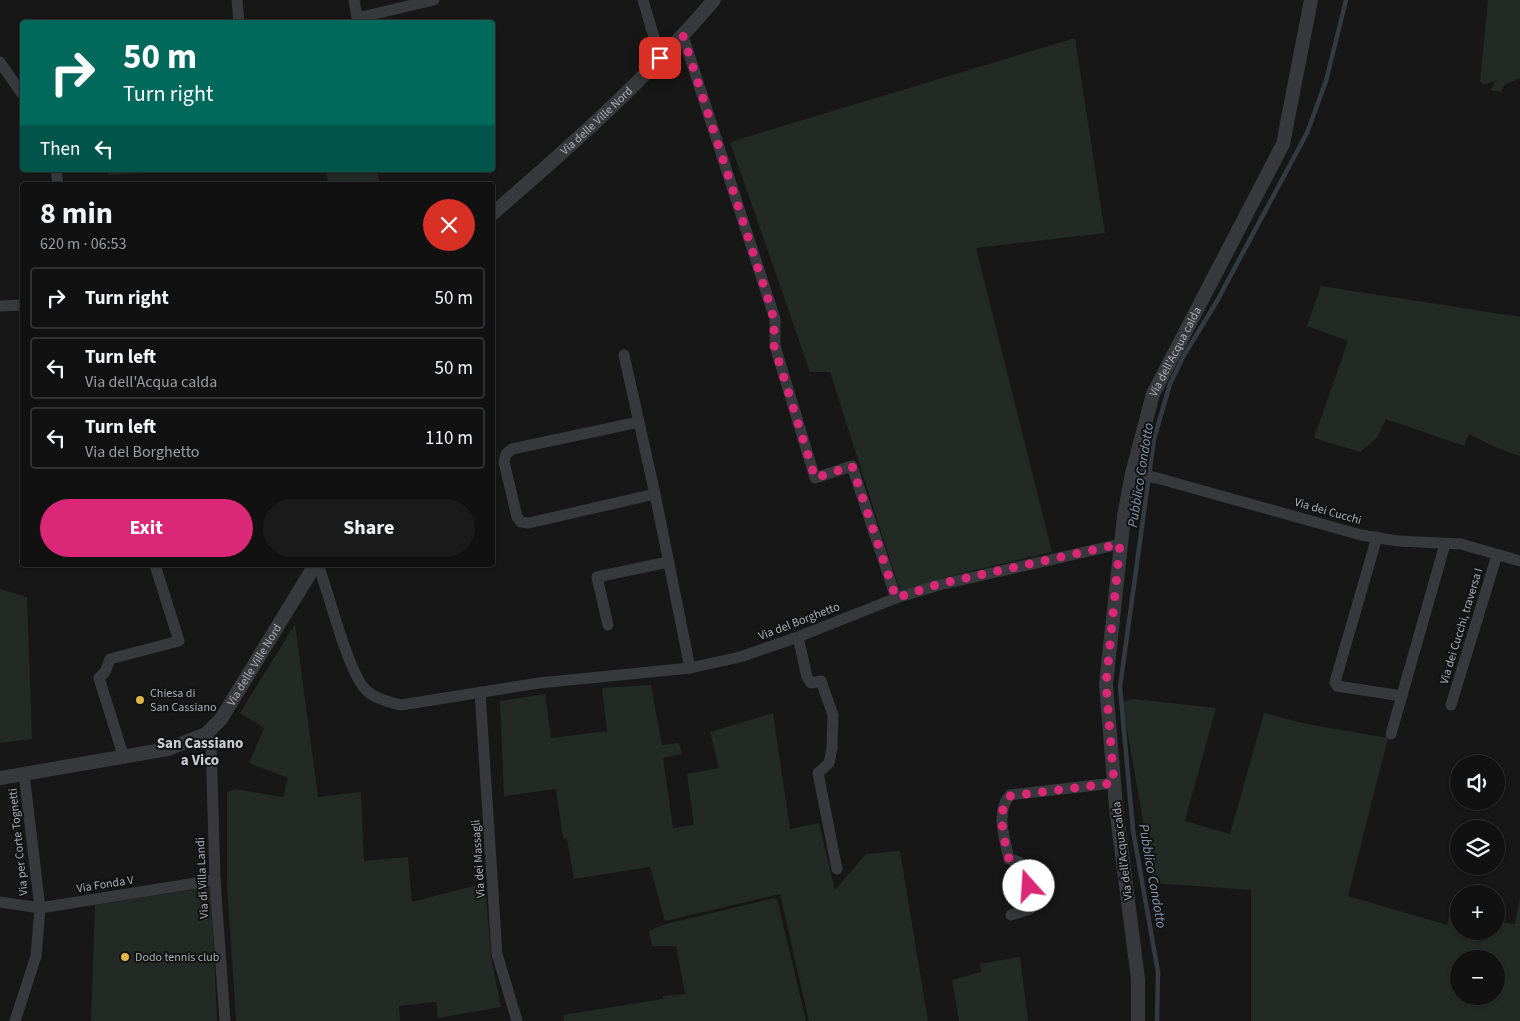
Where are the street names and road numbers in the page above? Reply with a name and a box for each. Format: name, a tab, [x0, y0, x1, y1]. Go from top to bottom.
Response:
street label: Via delle Ville Nord	[557, 83, 637, 159]
street label: Via dell'Acqua calda	[1145, 304, 1206, 400]
street label: Via dei Cucchi	[1292, 494, 1363, 529]
street label: Via dei Cucchi, traversa I	[1436, 566, 1487, 686]
street label: Via del Borghetto	[756, 598, 842, 645]
street label: Via delle Ville Nord	[223, 621, 286, 709]
street label: Via per Corte Tognetti	[4, 787, 33, 897]
street label: Via dell'Acqua calda	[1108, 801, 1137, 901]
street label: Via dei Massagli	[467, 819, 490, 899]
street label: Via di Villa Landi	[192, 837, 213, 919]
street label: Via Fonda V	[75, 871, 136, 897]

